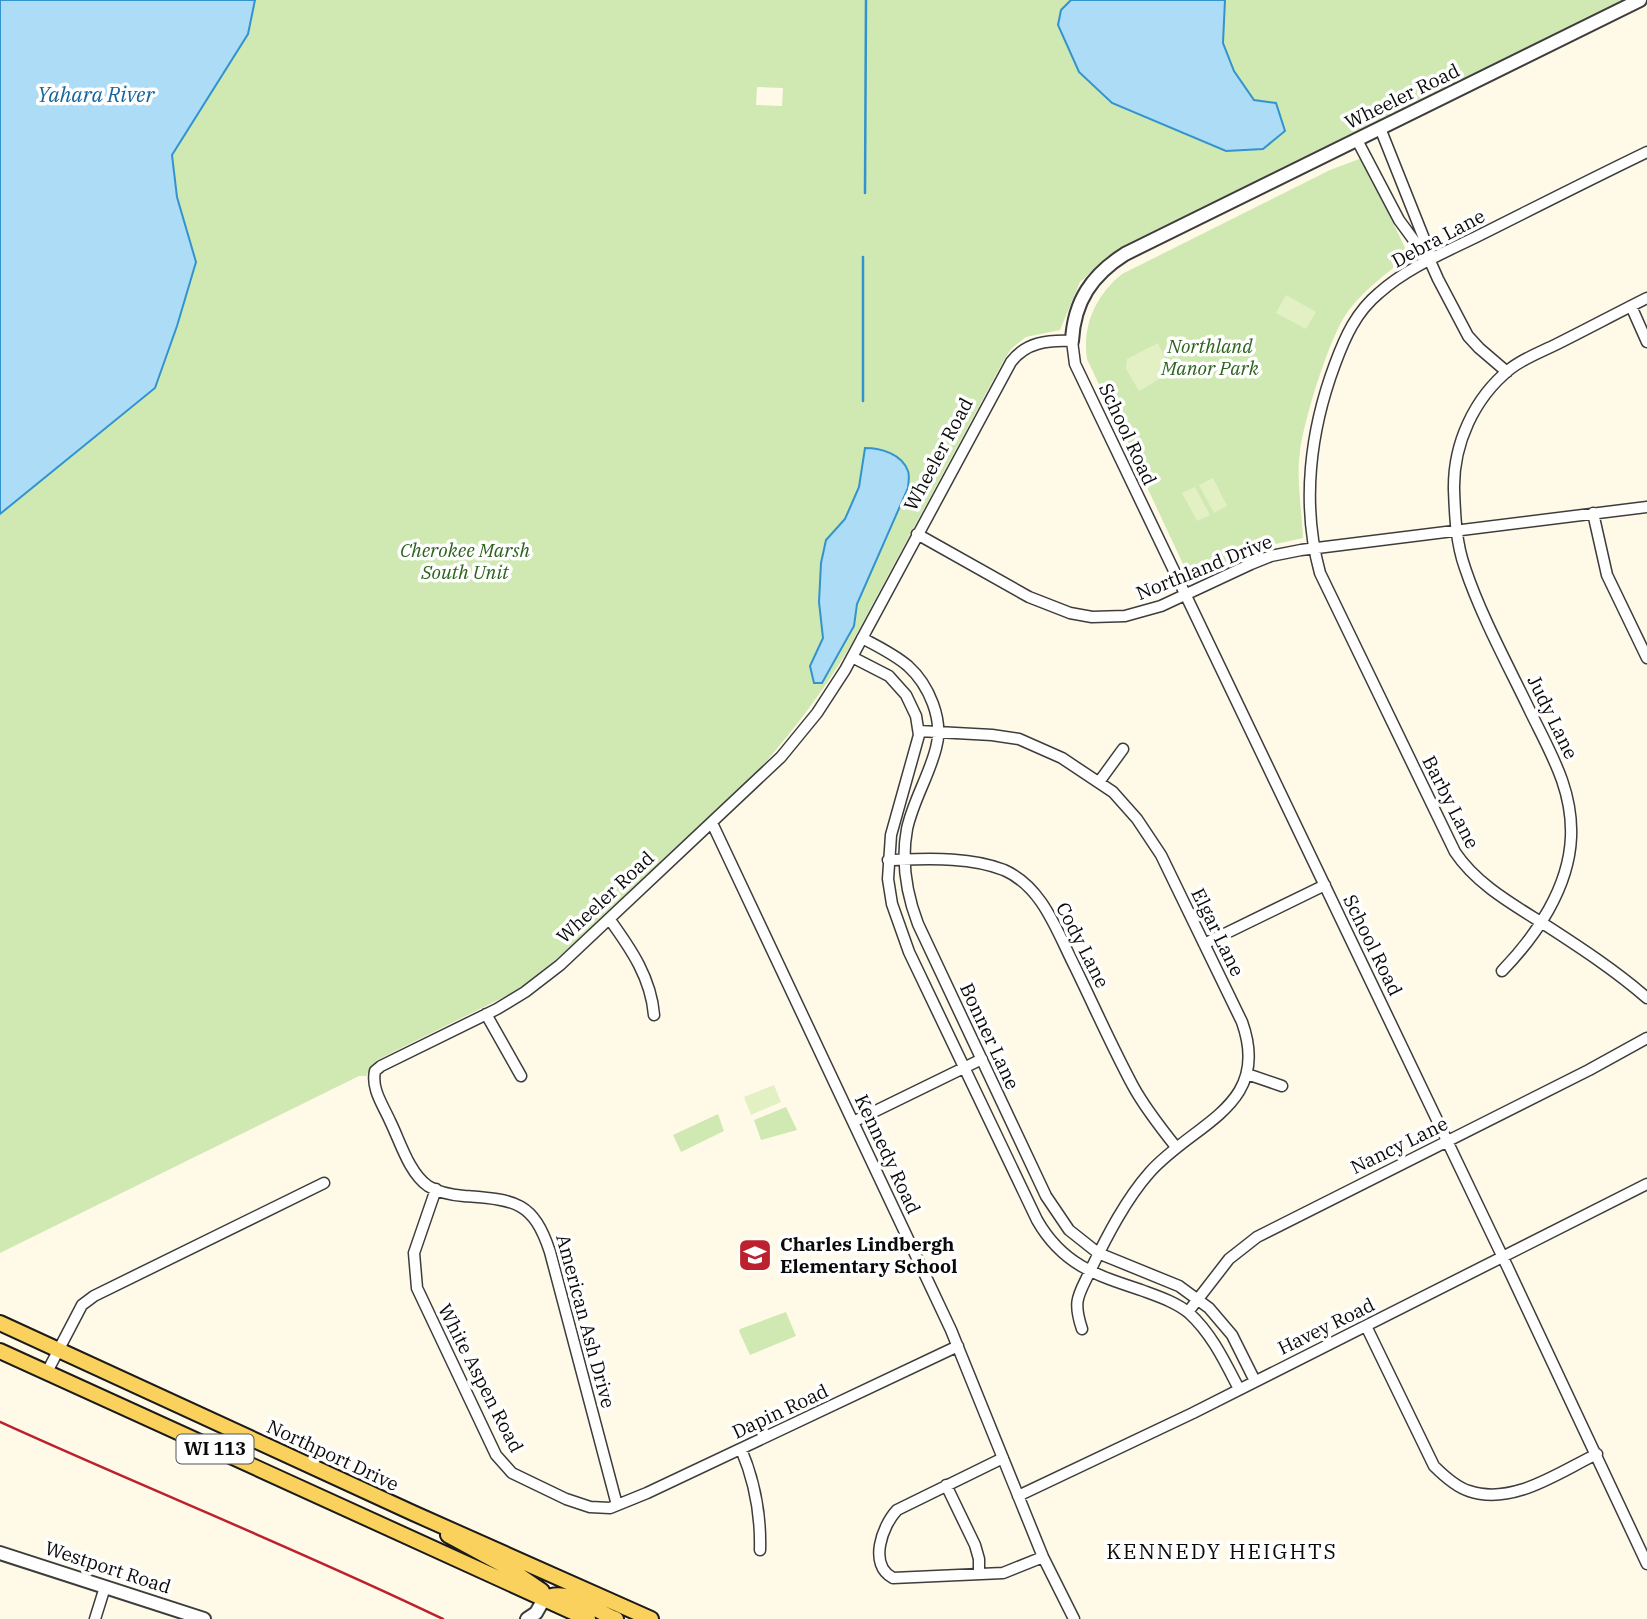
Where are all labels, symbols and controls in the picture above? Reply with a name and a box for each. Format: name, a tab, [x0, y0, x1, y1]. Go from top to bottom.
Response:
street label: Wheeler Road	[1341, 58, 1463, 134]
water label: Yahara River	[37, 80, 155, 108]
street label: Debra Lane	[1387, 203, 1489, 273]
park label: Northland Manor Park	[1160, 334, 1260, 380]
street label: School Road	[1094, 379, 1162, 489]
street label: Wheeler Road	[898, 393, 978, 515]
street label: Northland Drive	[1132, 529, 1276, 605]
park label: Cherokee Marsh South Unit	[400, 538, 531, 584]
street label: Judy Lane	[1522, 671, 1584, 763]
street label: Barby Lane	[1417, 751, 1485, 853]
street label: Wheeler Road	[551, 846, 659, 948]
street label: Elgar Lane	[1186, 884, 1250, 980]
street label: School Road	[1338, 890, 1408, 1000]
street label: Cody Lane	[1051, 898, 1115, 992]
street label: Bonner Lane	[955, 979, 1025, 1093]
street label: Kennedy Road	[850, 1090, 926, 1218]
street label: Nancy Lane	[1346, 1111, 1452, 1179]
street label: American Ash Drive	[551, 1231, 621, 1411]
place label: Charles Lindbergh Elementary School	[780, 1232, 957, 1278]
school or university icon: Charles Lindbergh Elementary School	[736, 1236, 774, 1274]
street label: Havey Road	[1274, 1292, 1378, 1360]
street label: White Aspen Road	[433, 1300, 529, 1456]
street label: Dapin Road	[728, 1378, 832, 1444]
street label: Northport Drive	[263, 1414, 403, 1496]
road number: WI 113	[176, 1434, 254, 1464]
street label: Westport Road	[42, 1535, 174, 1599]
district label: KENNEDY HEIGHTS	[1106, 1537, 1338, 1565]

